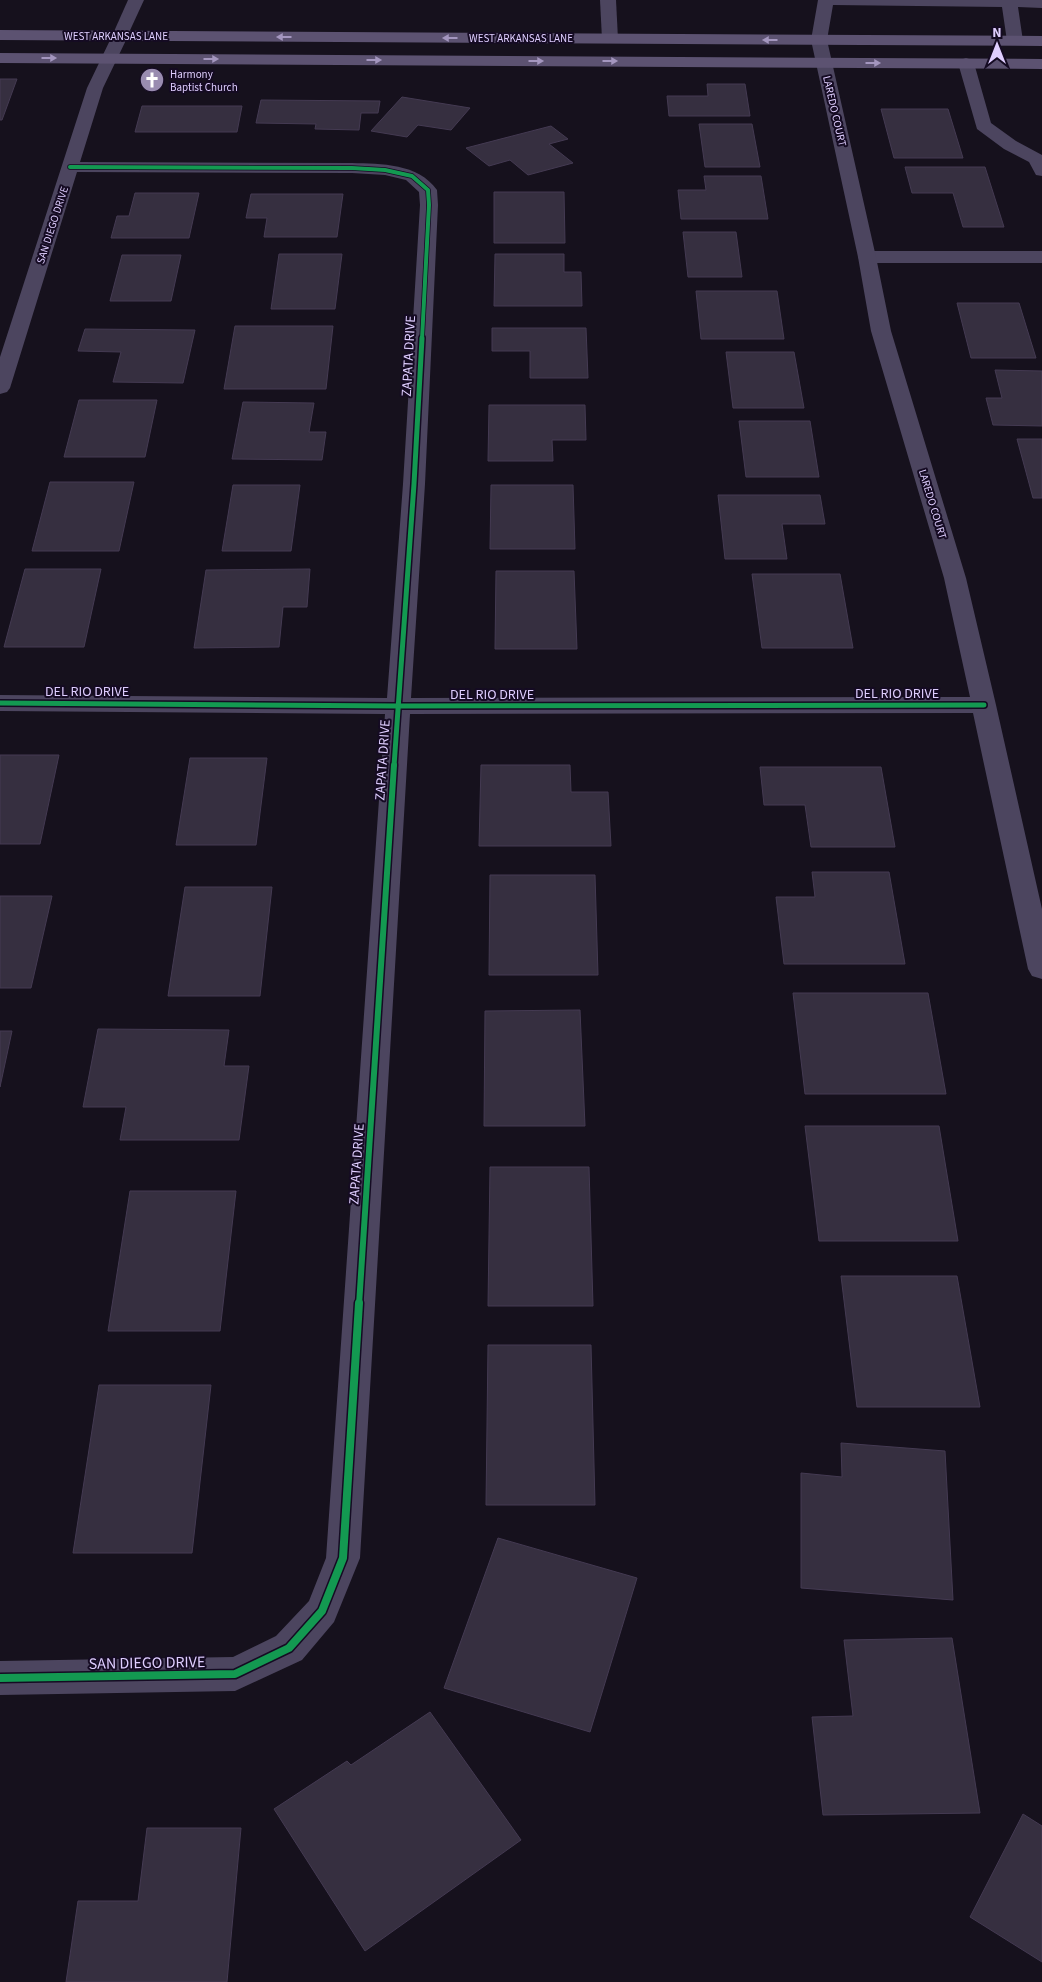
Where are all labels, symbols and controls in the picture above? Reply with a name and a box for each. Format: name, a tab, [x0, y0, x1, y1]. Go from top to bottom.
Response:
north arrow	[972, 20, 1022, 70]
text: N	[992, 23, 1002, 43]
street label: WEST ARKANSAS LANE	[64, 29, 168, 44]
street label: WEST ARKANSAS LANE	[469, 31, 573, 46]
one-way arrow	[276, 33, 292, 41]
one-way arrow	[442, 34, 458, 42]
one-way arrow	[762, 36, 778, 44]
one-way arrow	[41, 54, 57, 62]
one-way arrow	[203, 55, 219, 63]
one-way arrow	[366, 56, 382, 64]
one-way arrow	[528, 57, 544, 65]
one-way arrow	[603, 57, 619, 65]
one-way arrow	[865, 59, 881, 67]
church icon: Harmony Baptist Church	[139, 67, 165, 93]
place label: Harmony Baptist Church	[170, 67, 238, 95]
street label: LAREDO COURT	[819, 74, 850, 148]
street label: SAN DIEGO DRIVE	[33, 184, 72, 266]
street label: ZAPATA DRIVE	[397, 315, 421, 397]
street label: LAREDO COURT	[915, 468, 950, 541]
street label: DEL RIO DRIVE	[45, 682, 129, 702]
street label: DEL RIO DRIVE	[855, 684, 939, 704]
street label: DEL RIO DRIVE	[450, 685, 534, 705]
street label: ZAPATA DRIVE	[370, 719, 396, 801]
street label: ZAPATA DRIVE	[344, 1123, 370, 1205]
street label: SAN DIEGO DRIVE	[88, 1651, 206, 1675]

